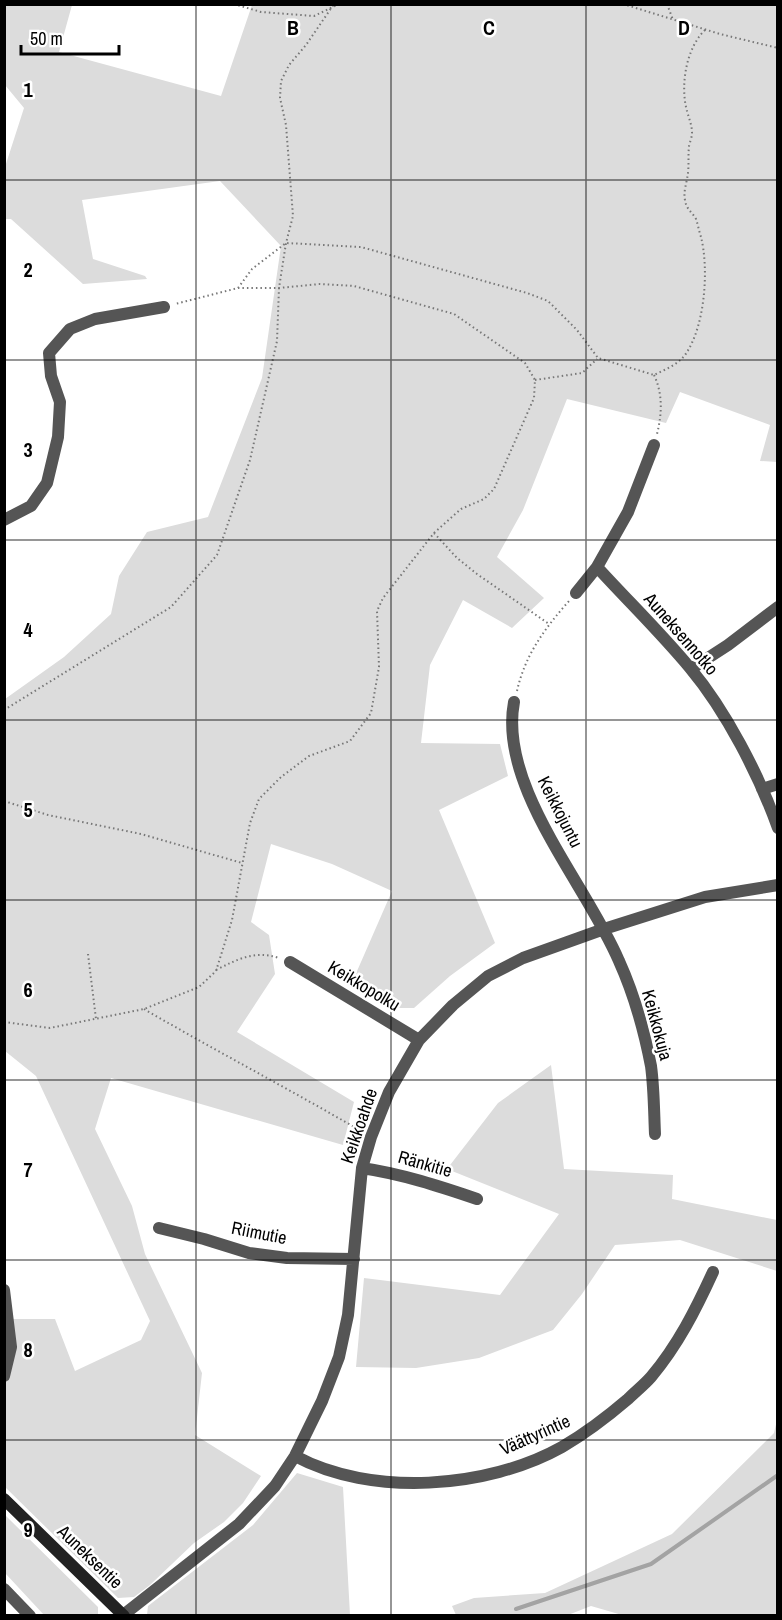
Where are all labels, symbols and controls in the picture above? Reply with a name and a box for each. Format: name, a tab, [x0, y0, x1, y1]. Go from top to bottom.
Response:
text: B	[287, 14, 299, 41]
text: C	[483, 14, 495, 41]
text: D	[678, 14, 690, 41]
scale bar	[21, 18, 118, 56]
text: 50 m	[30, 26, 63, 51]
text: 1	[23, 76, 33, 103]
text: 2	[23, 256, 33, 283]
text: 3	[23, 436, 33, 463]
street label: Auneksennotko	[638, 586, 724, 680]
text: 4	[23, 616, 33, 643]
street label: Keikkojuntu	[532, 772, 589, 852]
text: 5	[23, 796, 33, 823]
street label: Keikkopolku	[323, 954, 405, 1017]
text: 6	[23, 976, 33, 1003]
street label: Keikkokuja	[636, 987, 679, 1063]
street label: Keikkoahde	[334, 1085, 383, 1167]
street label: Ränkitie	[395, 1144, 455, 1183]
text: 7	[23, 1156, 33, 1183]
street label: Riimutie	[229, 1215, 289, 1250]
text: 8	[23, 1336, 33, 1363]
street label: Väättyrintie	[496, 1408, 574, 1461]
text: 9	[23, 1516, 33, 1543]
street label: Auneksentie	[51, 1518, 129, 1594]

